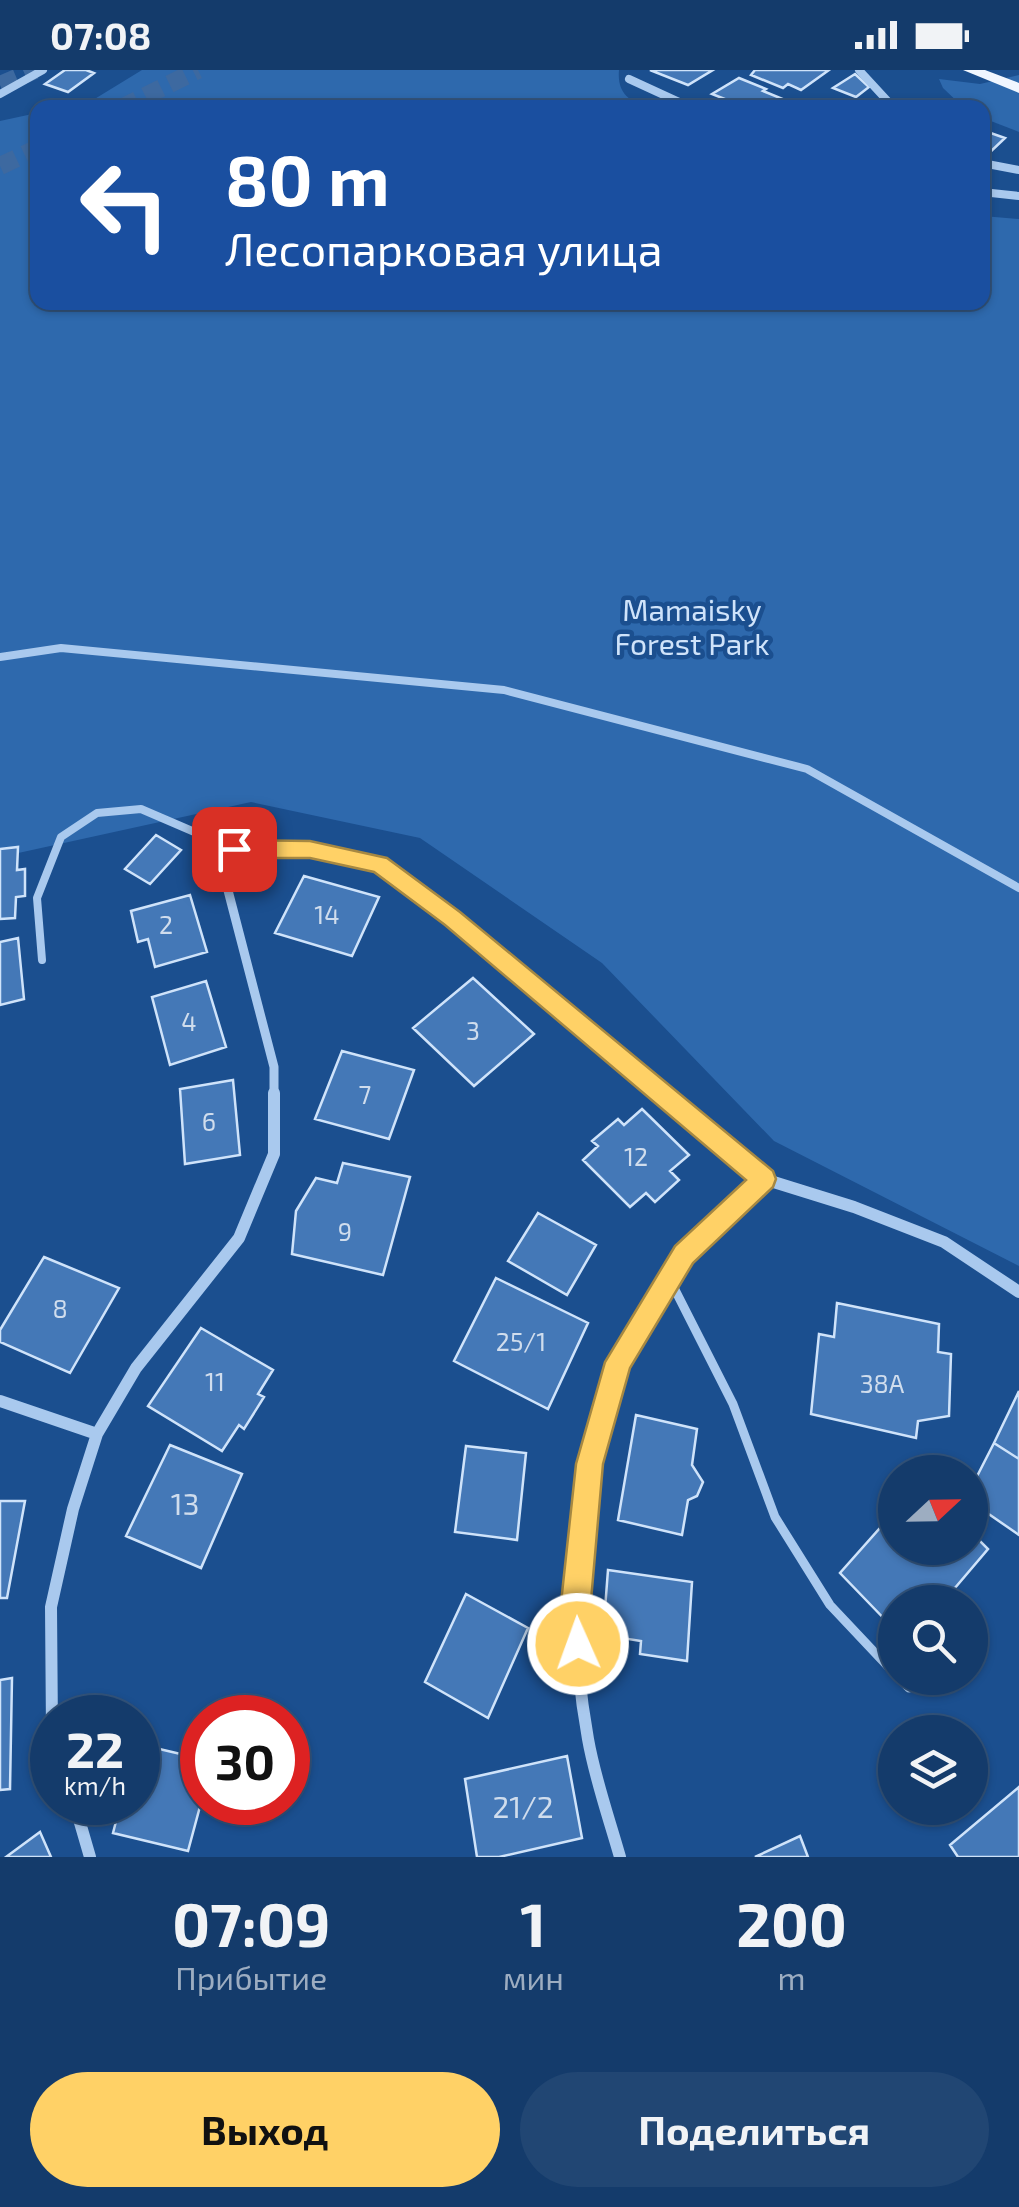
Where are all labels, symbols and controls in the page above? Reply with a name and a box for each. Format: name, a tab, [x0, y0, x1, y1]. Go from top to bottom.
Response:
text: 07:08	[50, 12, 151, 58]
text: 80 m	[225, 136, 390, 220]
icon: left	[60, 140, 190, 270]
text: Лесопарковая улица	[225, 221, 663, 275]
park label: Mamaisky Forest Park	[614, 591, 770, 661]
pin	[192, 807, 277, 892]
icon: arrive	[207, 822, 262, 877]
house number: 14	[314, 899, 340, 929]
house number: 2	[159, 909, 173, 939]
house number: 4	[181, 1006, 197, 1036]
house number: 3	[466, 1015, 480, 1045]
house number: 7	[359, 1079, 372, 1109]
house number: 6	[202, 1106, 216, 1136]
house number: 12	[624, 1141, 648, 1171]
house number: 9	[338, 1216, 352, 1246]
house number: 8	[52, 1293, 68, 1323]
house number: 25/1	[496, 1326, 546, 1356]
house number: 11	[205, 1366, 225, 1396]
house number: 38А	[860, 1368, 905, 1398]
north arrow	[878, 1455, 988, 1565]
map controls	[878, 1455, 988, 1825]
house number: 13	[171, 1485, 199, 1521]
button: search	[878, 1585, 988, 1695]
position arrow	[526, 1592, 630, 1696]
speed limit sign: 30	[180, 1695, 310, 1825]
button: layers	[878, 1715, 988, 1825]
text: 22	[66, 1718, 124, 1778]
text: km/h	[64, 1770, 126, 1800]
house number: 21/2	[492, 1788, 554, 1824]
text: 07:09	[172, 1887, 330, 1959]
text: 1	[520, 1887, 546, 1959]
text: 200	[736, 1887, 847, 1959]
text: Прибытие	[175, 1958, 327, 1996]
text: мин	[503, 1958, 564, 1996]
text: m	[777, 1958, 806, 1996]
button: Выход	[30, 2072, 500, 2187]
button: Поделиться	[520, 2072, 989, 2187]

